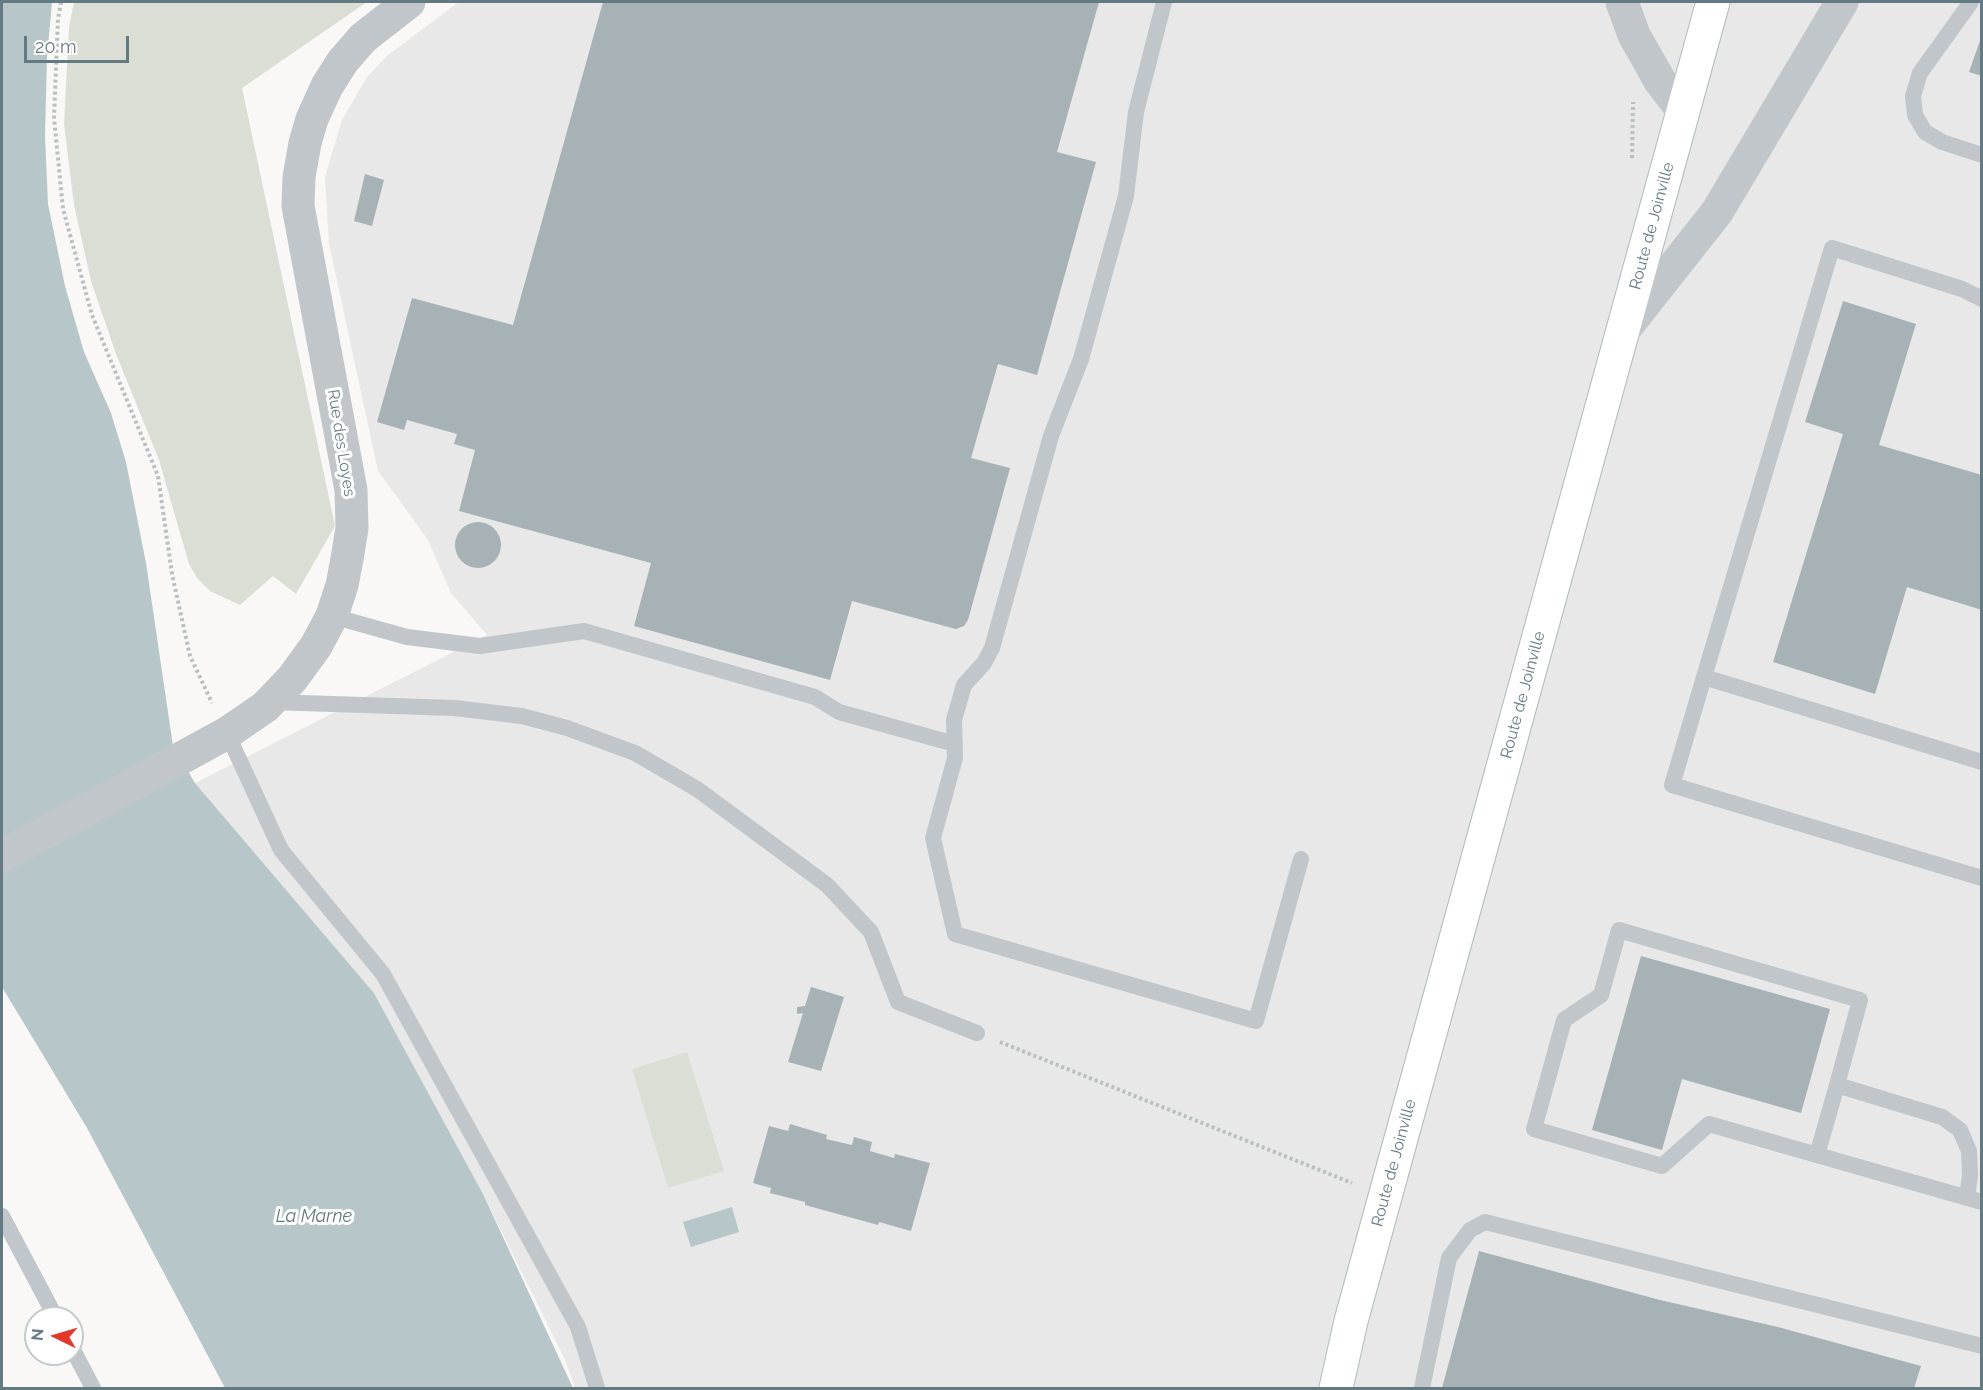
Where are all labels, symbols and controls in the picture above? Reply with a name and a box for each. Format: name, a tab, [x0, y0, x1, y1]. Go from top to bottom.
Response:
scale bar	[27, 24, 132, 62]
text: 20 m	[35, 36, 77, 57]
street label: Route de Joinville	[1626, 160, 1678, 292]
street label: Rue des Loyes	[323, 388, 359, 498]
street label: Route de Joinville	[1497, 629, 1549, 761]
street label: Route de Joinville	[1368, 1097, 1420, 1229]
water label: La Marne	[276, 1206, 352, 1228]
north arrow	[24, 1306, 84, 1366]
text: N	[28, 1328, 48, 1341]

